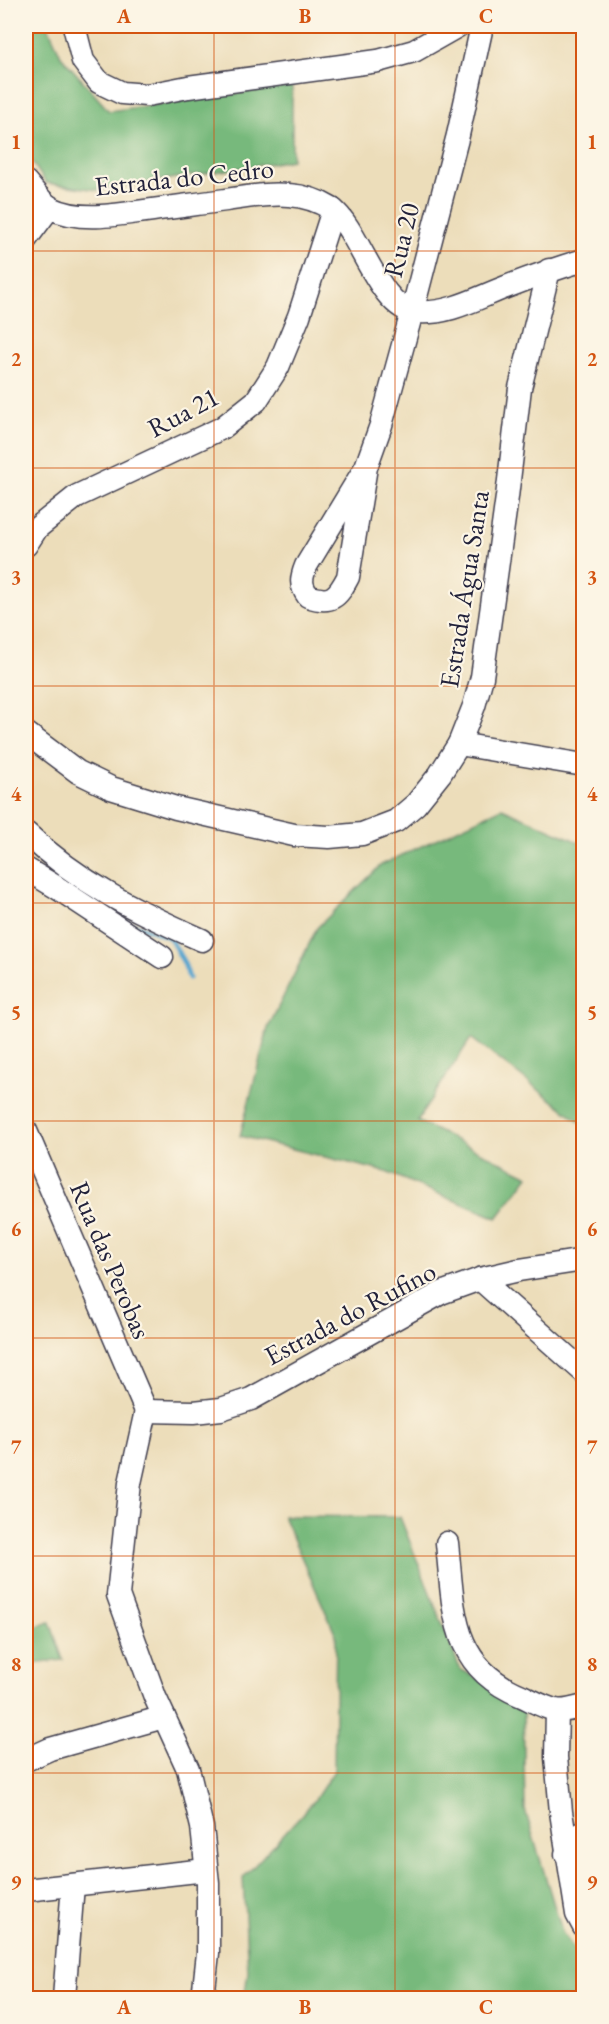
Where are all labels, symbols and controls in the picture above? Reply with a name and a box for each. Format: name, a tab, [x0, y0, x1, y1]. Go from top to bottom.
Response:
text: A	[116, 3, 132, 29]
text: B	[299, 3, 311, 29]
text: C	[479, 3, 493, 29]
text: 1	[11, 129, 21, 155]
text: 1	[587, 129, 597, 155]
street label: Estrada do Cedro	[93, 150, 275, 204]
street label: Rua 20	[375, 199, 427, 281]
text: 2	[11, 346, 22, 372]
text: 2	[587, 346, 598, 372]
street label: Rua 21	[141, 379, 225, 445]
street label: Estrada Água Santa	[431, 487, 497, 690]
text: 3	[11, 564, 21, 590]
text: 3	[587, 564, 597, 590]
text: 4	[11, 781, 22, 807]
text: 4	[587, 781, 598, 807]
text: 5	[11, 999, 21, 1025]
text: 5	[587, 999, 597, 1025]
street label: Rua das Perobas	[62, 1176, 160, 1344]
text: 6	[11, 1216, 22, 1242]
text: 6	[587, 1216, 598, 1242]
street label: Estrada do Rufino	[258, 1253, 442, 1373]
text: 7	[11, 1434, 22, 1460]
text: 7	[587, 1434, 598, 1460]
text: 8	[11, 1651, 21, 1677]
text: 8	[587, 1651, 597, 1677]
text: 9	[11, 1869, 22, 1895]
text: 9	[587, 1869, 598, 1895]
text: A	[116, 1994, 132, 2020]
text: B	[299, 1994, 311, 2020]
text: C	[479, 1994, 493, 2020]

